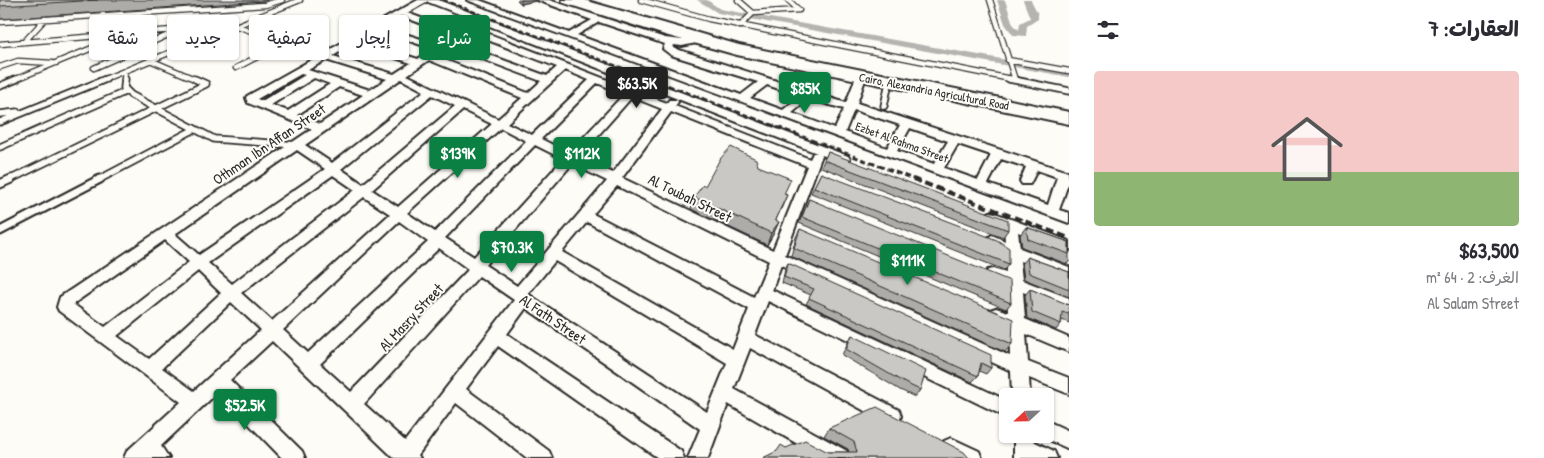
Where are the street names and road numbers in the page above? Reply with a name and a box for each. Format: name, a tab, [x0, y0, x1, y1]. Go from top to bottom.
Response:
street label: Cairo, Alexandria Agricultural Road	[858, 68, 1011, 114]
street label: Othman Ibn Affan Street	[208, 98, 330, 190]
street label: Ezbet Al Rahma Street	[853, 117, 952, 167]
street label: Al Toubah Street	[645, 169, 736, 228]
street label: Al Masry Street	[374, 278, 449, 356]
street label: Al Fath Street	[516, 289, 591, 349]

